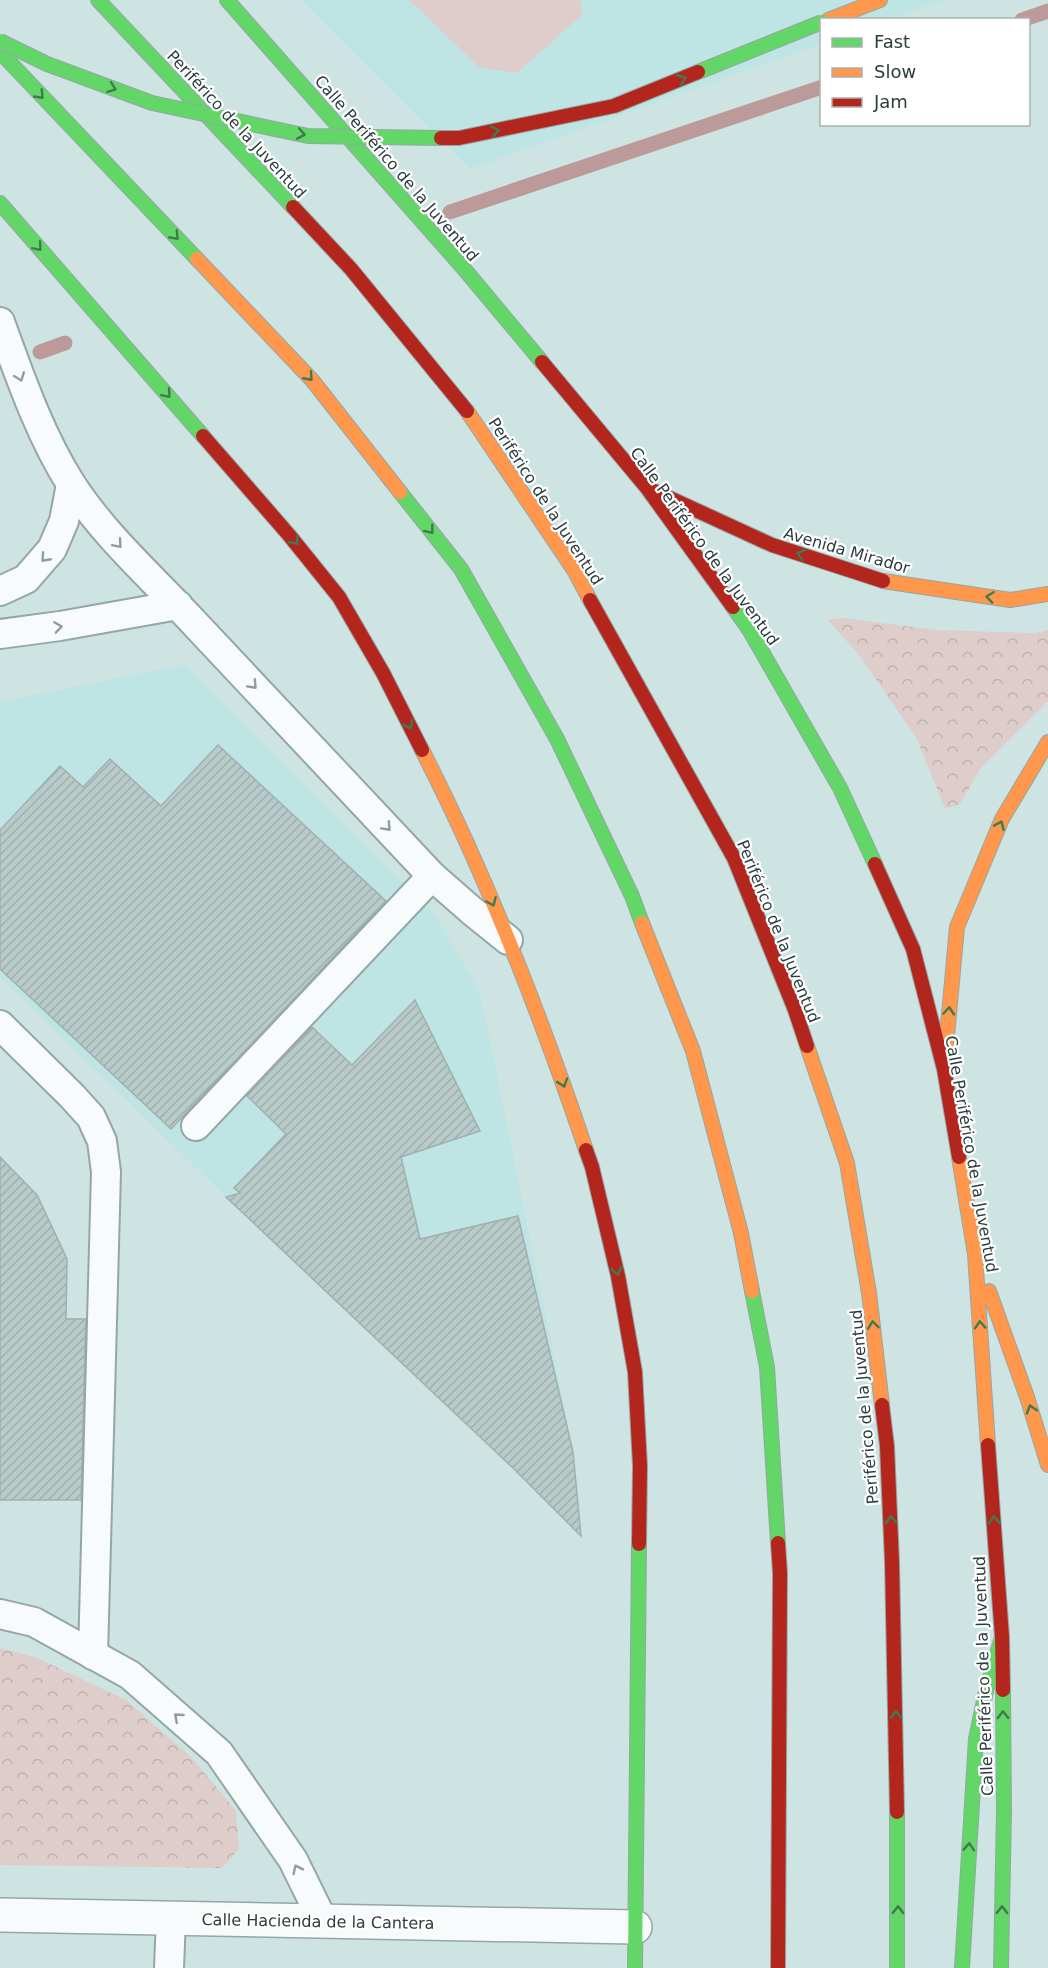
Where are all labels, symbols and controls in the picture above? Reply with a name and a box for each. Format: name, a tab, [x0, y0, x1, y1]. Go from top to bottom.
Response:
legend	[820, 18, 1030, 126]
text: Fast	[874, 31, 910, 52]
street label: Periférico de la Juventud	[163, 46, 310, 202]
text: Slow	[874, 61, 916, 82]
street label: Calle Periférico de la Juventud	[311, 71, 483, 265]
one-way arrow	[676, 74, 687, 86]
one-way arrow	[106, 80, 117, 93]
one-way arrow	[33, 87, 44, 98]
text: Jam	[873, 91, 908, 112]
one-way arrow	[490, 125, 500, 138]
one-way arrow	[296, 127, 306, 140]
one-way arrow	[168, 228, 179, 239]
one-way arrow	[31, 240, 42, 251]
one-way arrow	[13, 371, 26, 382]
one-way arrow	[302, 371, 313, 381]
one-way arrow	[160, 387, 171, 398]
street label: Periférico de la Juventud	[484, 414, 607, 588]
street label: Calle Periférico de la Juventud	[626, 444, 783, 649]
one-way arrow	[423, 523, 434, 534]
street label: Avenida Mirador	[782, 523, 912, 578]
one-way arrow	[287, 535, 298, 546]
one-way arrow	[111, 537, 122, 548]
one-way arrow	[796, 549, 807, 561]
one-way arrow	[41, 551, 52, 562]
one-way arrow	[986, 592, 995, 604]
one-way arrow	[53, 621, 63, 633]
one-way arrow	[246, 678, 257, 688]
one-way arrow	[402, 719, 414, 730]
one-way arrow	[379, 820, 390, 831]
one-way arrow	[993, 821, 1005, 832]
street label: Periférico de la Juventud	[733, 837, 824, 1025]
one-way arrow	[485, 896, 497, 907]
one-way arrow	[942, 1007, 955, 1016]
street label: Calle Periférico de la Juventud	[941, 1034, 1002, 1274]
one-way arrow	[556, 1077, 569, 1088]
one-way arrow	[610, 1265, 623, 1275]
street label: Periférico de la Juventud	[847, 1309, 882, 1505]
one-way arrow	[867, 1321, 880, 1330]
one-way arrow	[974, 1321, 987, 1330]
one-way arrow	[1026, 1404, 1038, 1415]
one-way arrow	[884, 1515, 897, 1524]
one-way arrow	[987, 1515, 1000, 1524]
street label: Calle Periférico de la Juventud	[970, 1556, 997, 1796]
one-way arrow	[889, 1710, 902, 1719]
one-way arrow	[997, 1710, 1009, 1719]
one-way arrow	[174, 1713, 185, 1724]
one-way arrow	[963, 1842, 976, 1851]
one-way arrow	[293, 1865, 305, 1876]
one-way arrow	[892, 1905, 904, 1914]
one-way arrow	[996, 1905, 1008, 1914]
street label: Calle Hacienda de la Cantera	[201, 1910, 435, 1933]

